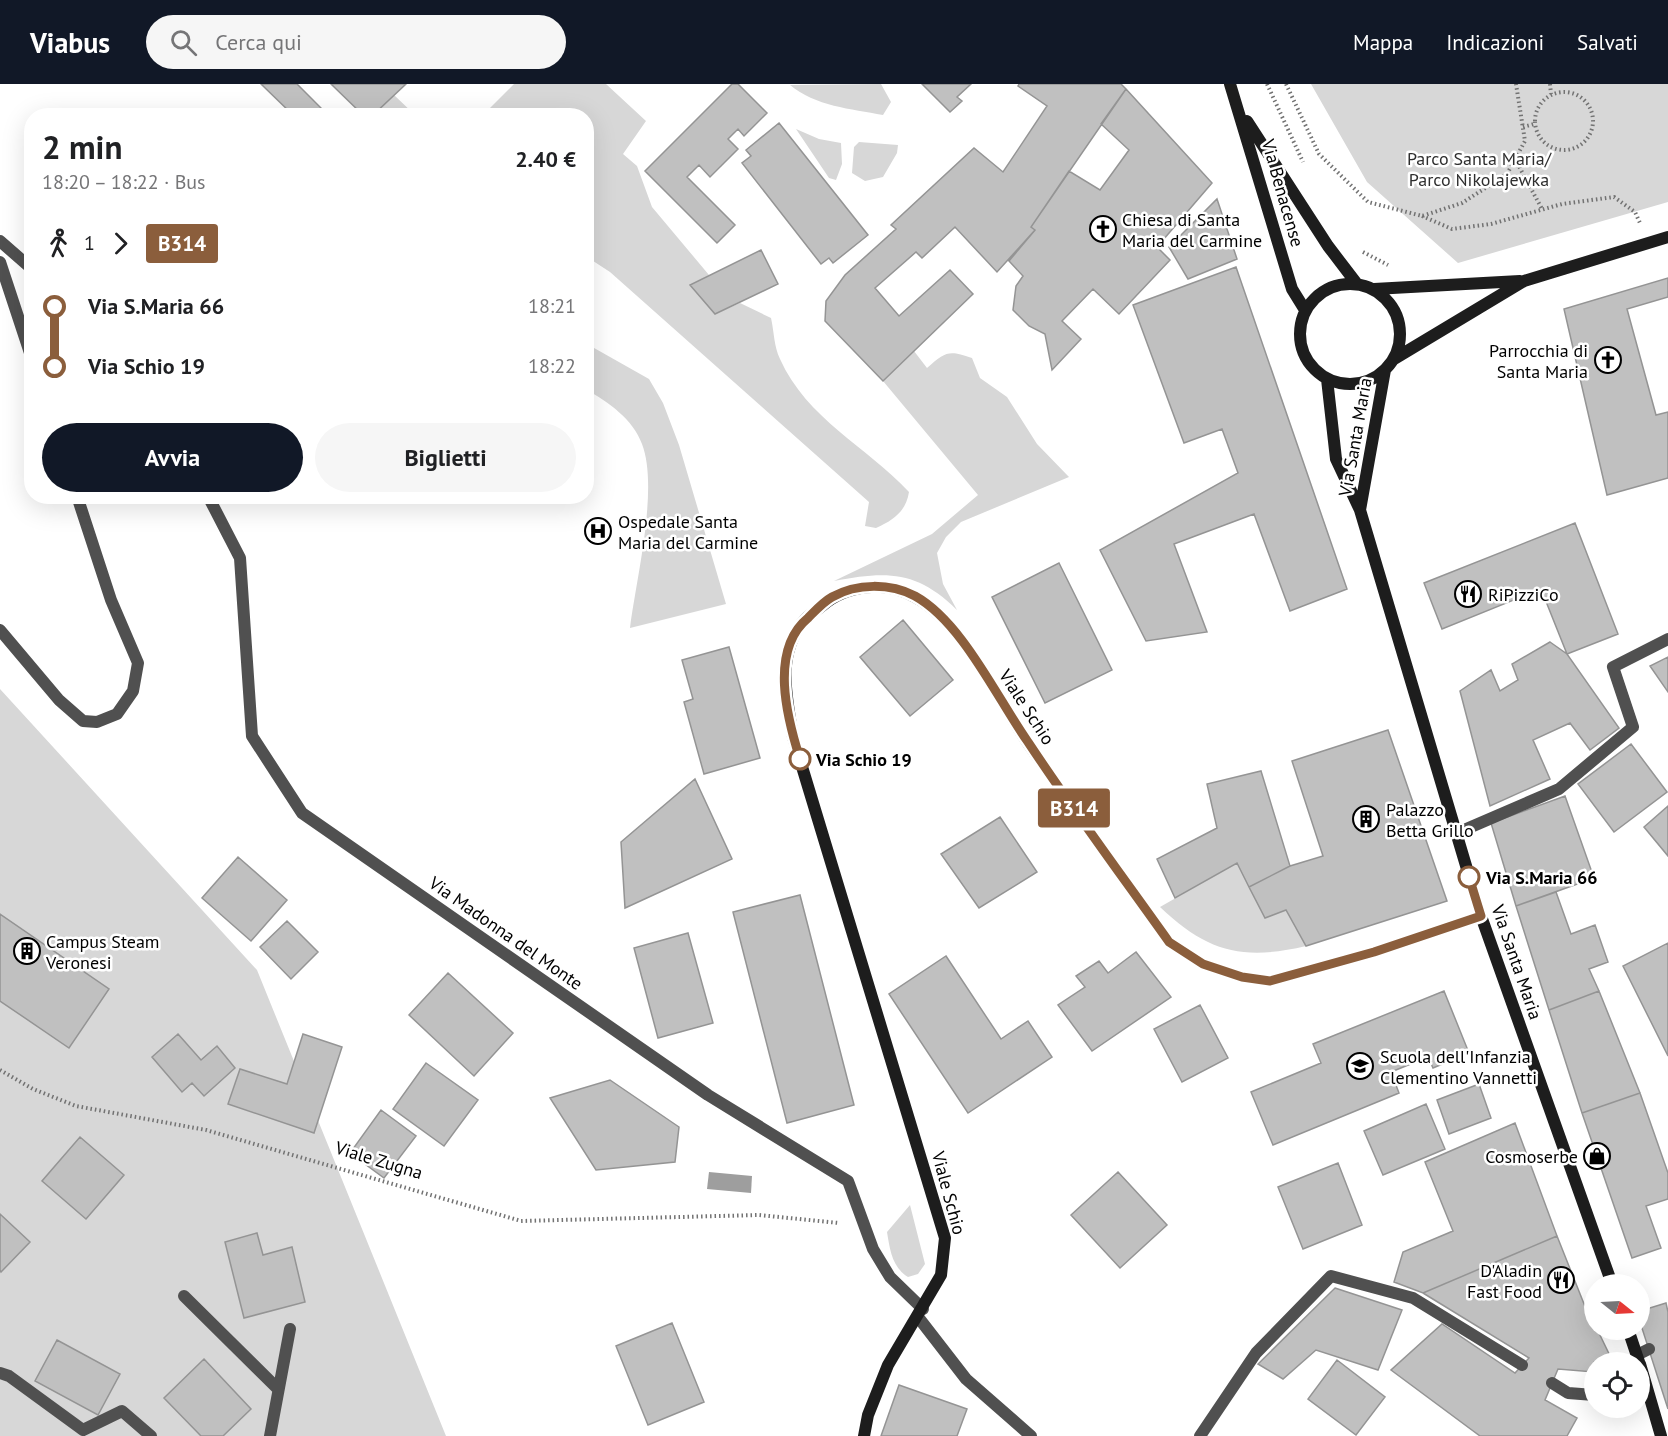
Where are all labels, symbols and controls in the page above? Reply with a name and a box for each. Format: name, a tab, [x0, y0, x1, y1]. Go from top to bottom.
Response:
search box	[146, 15, 566, 69]
text: Viabus	[30, 24, 110, 61]
icon: search	[167, 26, 200, 59]
text: Cerca qui	[215, 28, 302, 56]
text: Mappa	[1353, 29, 1413, 56]
text: Indicazioni	[1446, 29, 1544, 56]
text: Salvati	[1577, 29, 1638, 56]
text: 2 min	[42, 125, 123, 168]
street label: Via Benacense	[1256, 136, 1309, 249]
text: 2.40 €	[515, 145, 576, 173]
park label: Parco Santa Maria/ Parco Nikolajewka	[1407, 147, 1553, 191]
text: 18:20 – 18:22 · Bus	[42, 169, 206, 195]
place label: Chiesa di Santa Maria del Carmine	[1122, 208, 1262, 252]
church icon: Chiesa di Santa Maria del Carmine	[1088, 214, 1118, 244]
icon: walk	[42, 227, 75, 260]
icon: forward	[104, 227, 137, 260]
text: 1	[84, 230, 95, 256]
text: B314	[158, 230, 206, 257]
text: Via S.Maria 66	[88, 292, 224, 320]
text: 18:21	[528, 293, 576, 319]
place label: Parrocchia di Santa Maria	[1489, 339, 1588, 383]
church icon: Parrocchia di Santa Maria	[1593, 345, 1623, 375]
text: Via Schio 19	[88, 352, 205, 380]
text: 18:22	[528, 353, 576, 379]
street label: Via Santa Maria	[1333, 376, 1377, 499]
button: Avvia	[42, 423, 303, 492]
button: Biglietti	[315, 423, 576, 492]
place label: Ospedale Santa Maria del Carmine	[618, 510, 758, 554]
hospital icon: Ospedale Santa Maria del Carmine	[583, 516, 613, 546]
restaurant icon: RiPizziCo	[1453, 579, 1483, 609]
place label: RiPizziCo	[1488, 583, 1559, 606]
street label: Viale Schio	[994, 664, 1060, 749]
marker: Via Schio 19	[789, 748, 811, 770]
place label: Via Schio 19	[815, 748, 912, 771]
line badge: B314	[1032, 788, 1116, 828]
text: B314	[1050, 795, 1098, 822]
place label: Palazzo Betta Grillo	[1386, 798, 1474, 842]
building icon: Palazzo Betta Grillo	[1351, 804, 1381, 834]
marker: Via S.Maria 66	[1458, 866, 1480, 888]
place label: Via S.Maria 66	[1485, 866, 1598, 889]
street label: Via Madonna del Monte	[424, 871, 587, 995]
street label: Via Santa Maria	[1486, 901, 1547, 1022]
place label: Campus Steam Veronesi	[45, 930, 160, 974]
building icon: Campus Steam Veronesi	[12, 936, 42, 966]
place label: Scuola dell'Infanzia Clementino Vannetti	[1380, 1045, 1537, 1089]
school or university icon: Scuola dell'Infanzia Clementino Vannetti	[1345, 1051, 1375, 1081]
street label: Viale Zugna	[331, 1136, 426, 1184]
shop icon: Cosmoserbe	[1582, 1141, 1612, 1171]
place label: Cosmoserbe	[1485, 1145, 1578, 1168]
street label: Viale Schio	[927, 1148, 971, 1237]
place label: D'Aladin Fast Food	[1467, 1259, 1542, 1303]
restaurant icon: D'Aladin Fast Food	[1546, 1265, 1576, 1295]
north arrow	[1584, 1274, 1650, 1340]
map controls	[1584, 1274, 1650, 1418]
button: locate	[1584, 1352, 1650, 1418]

